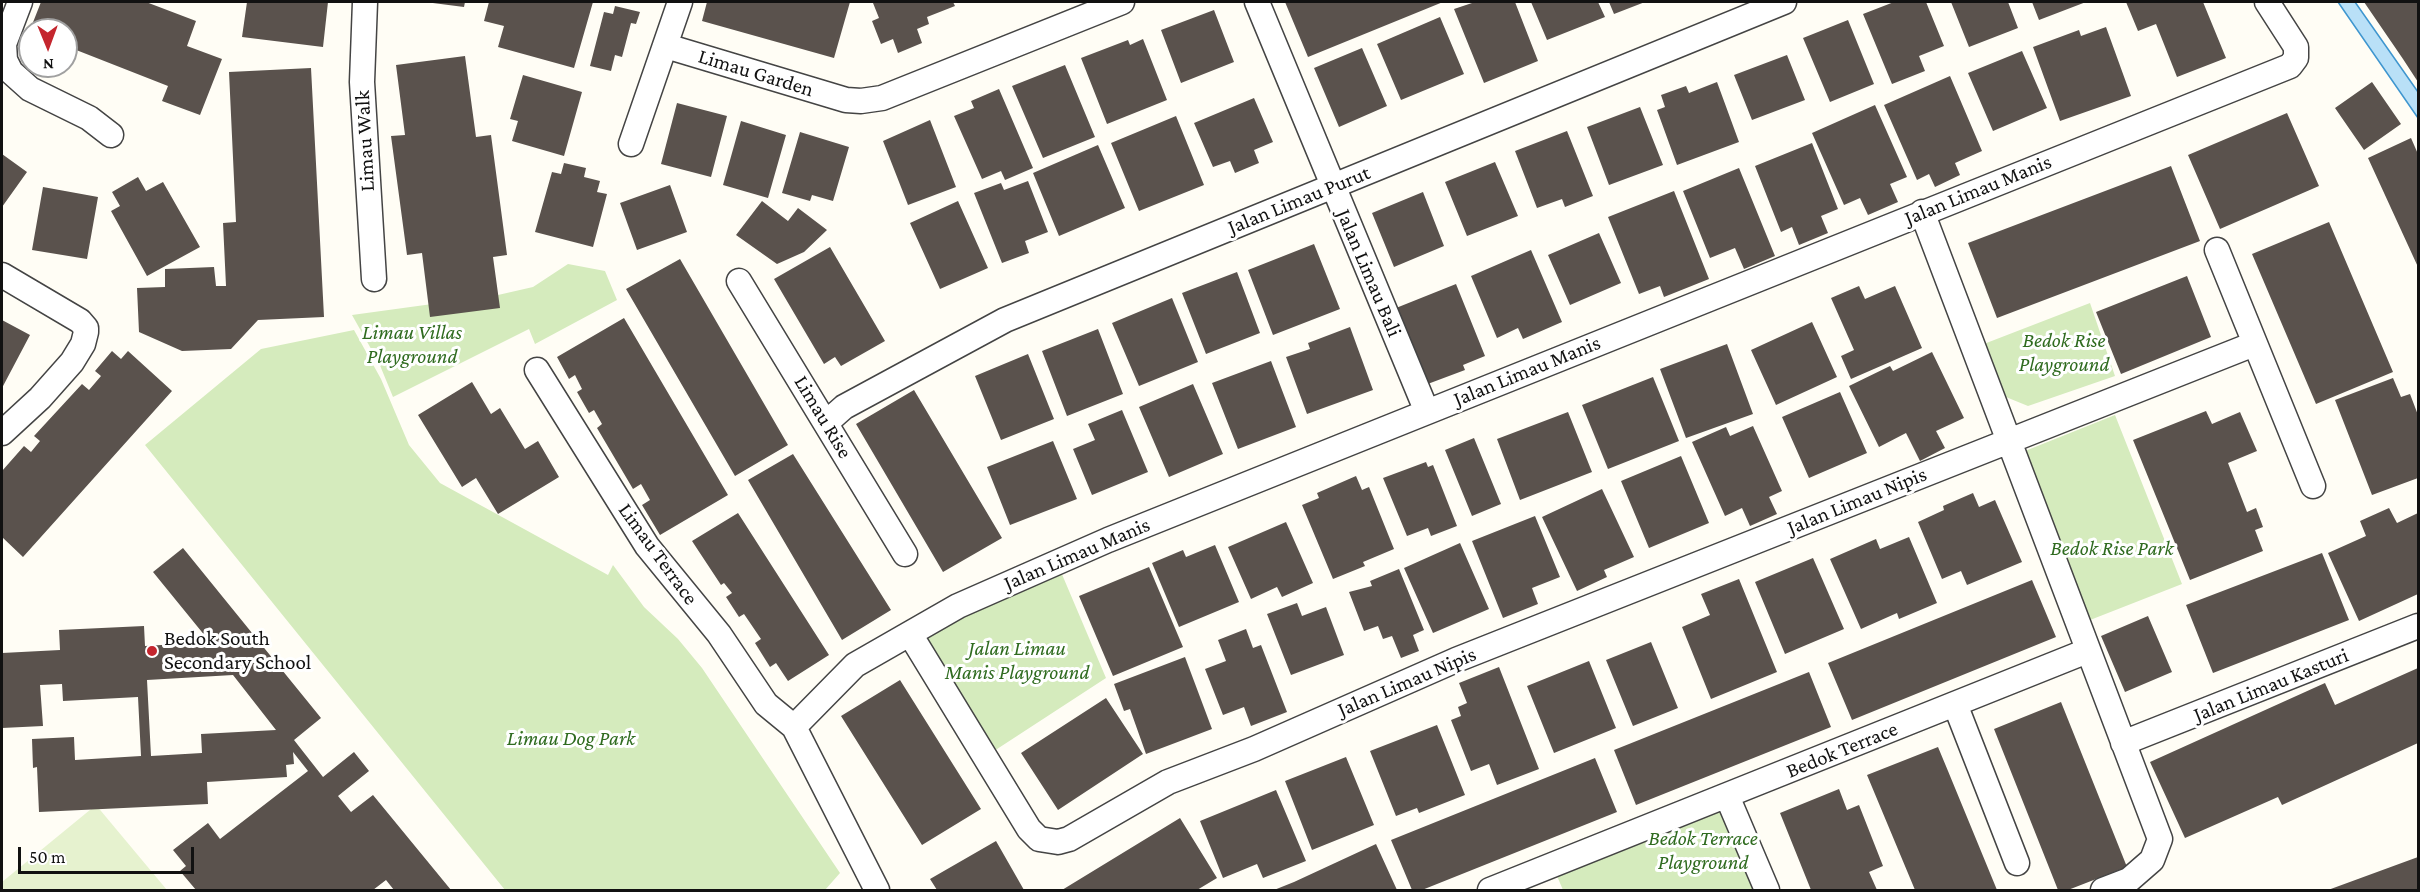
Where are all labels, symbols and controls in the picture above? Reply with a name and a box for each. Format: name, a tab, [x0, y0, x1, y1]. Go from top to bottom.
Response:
north arrow	[18, 18, 78, 78]
street label: Limau Garden	[695, 44, 817, 102]
text: N	[43, 56, 54, 73]
street label: Limau Walk	[350, 90, 380, 192]
street label: Jalan Limau Manis	[1901, 149, 2055, 231]
street label: Jalan Limau Purut	[1224, 160, 1374, 240]
street label: Jalan Limau Bali	[1331, 205, 1407, 341]
park label: Limau Villas Playground	[362, 320, 462, 370]
park label: Bedok Rise Playground	[2019, 328, 2109, 378]
street label: Jalan Limau Manis	[1450, 330, 1604, 412]
street label: Limau Rise	[788, 371, 858, 463]
street label: Jalan Limau Nipis	[1784, 462, 1930, 540]
street label: Limau Terrace	[613, 498, 703, 610]
street label: Jalan Limau Manis	[1000, 512, 1154, 596]
park label: Bedok Rise Park	[2050, 536, 2174, 562]
place label: Bedok South Secondary School	[164, 626, 311, 676]
park label: Jalan Limau Manis Playground	[945, 636, 1089, 686]
street label: Jalan Limau Nipis	[1334, 641, 1480, 723]
street label: Jalan Limau Kasturi	[2190, 642, 2352, 728]
marker: Bedok South Secondary School	[145, 644, 159, 658]
street label: Bedok Terrace	[1783, 716, 1901, 784]
park label: Limau Dog Park	[507, 726, 635, 752]
park label: Bedok Terrace Playground	[1648, 826, 1758, 876]
scale bar	[21, 835, 196, 873]
text: 50 m	[29, 847, 66, 867]

